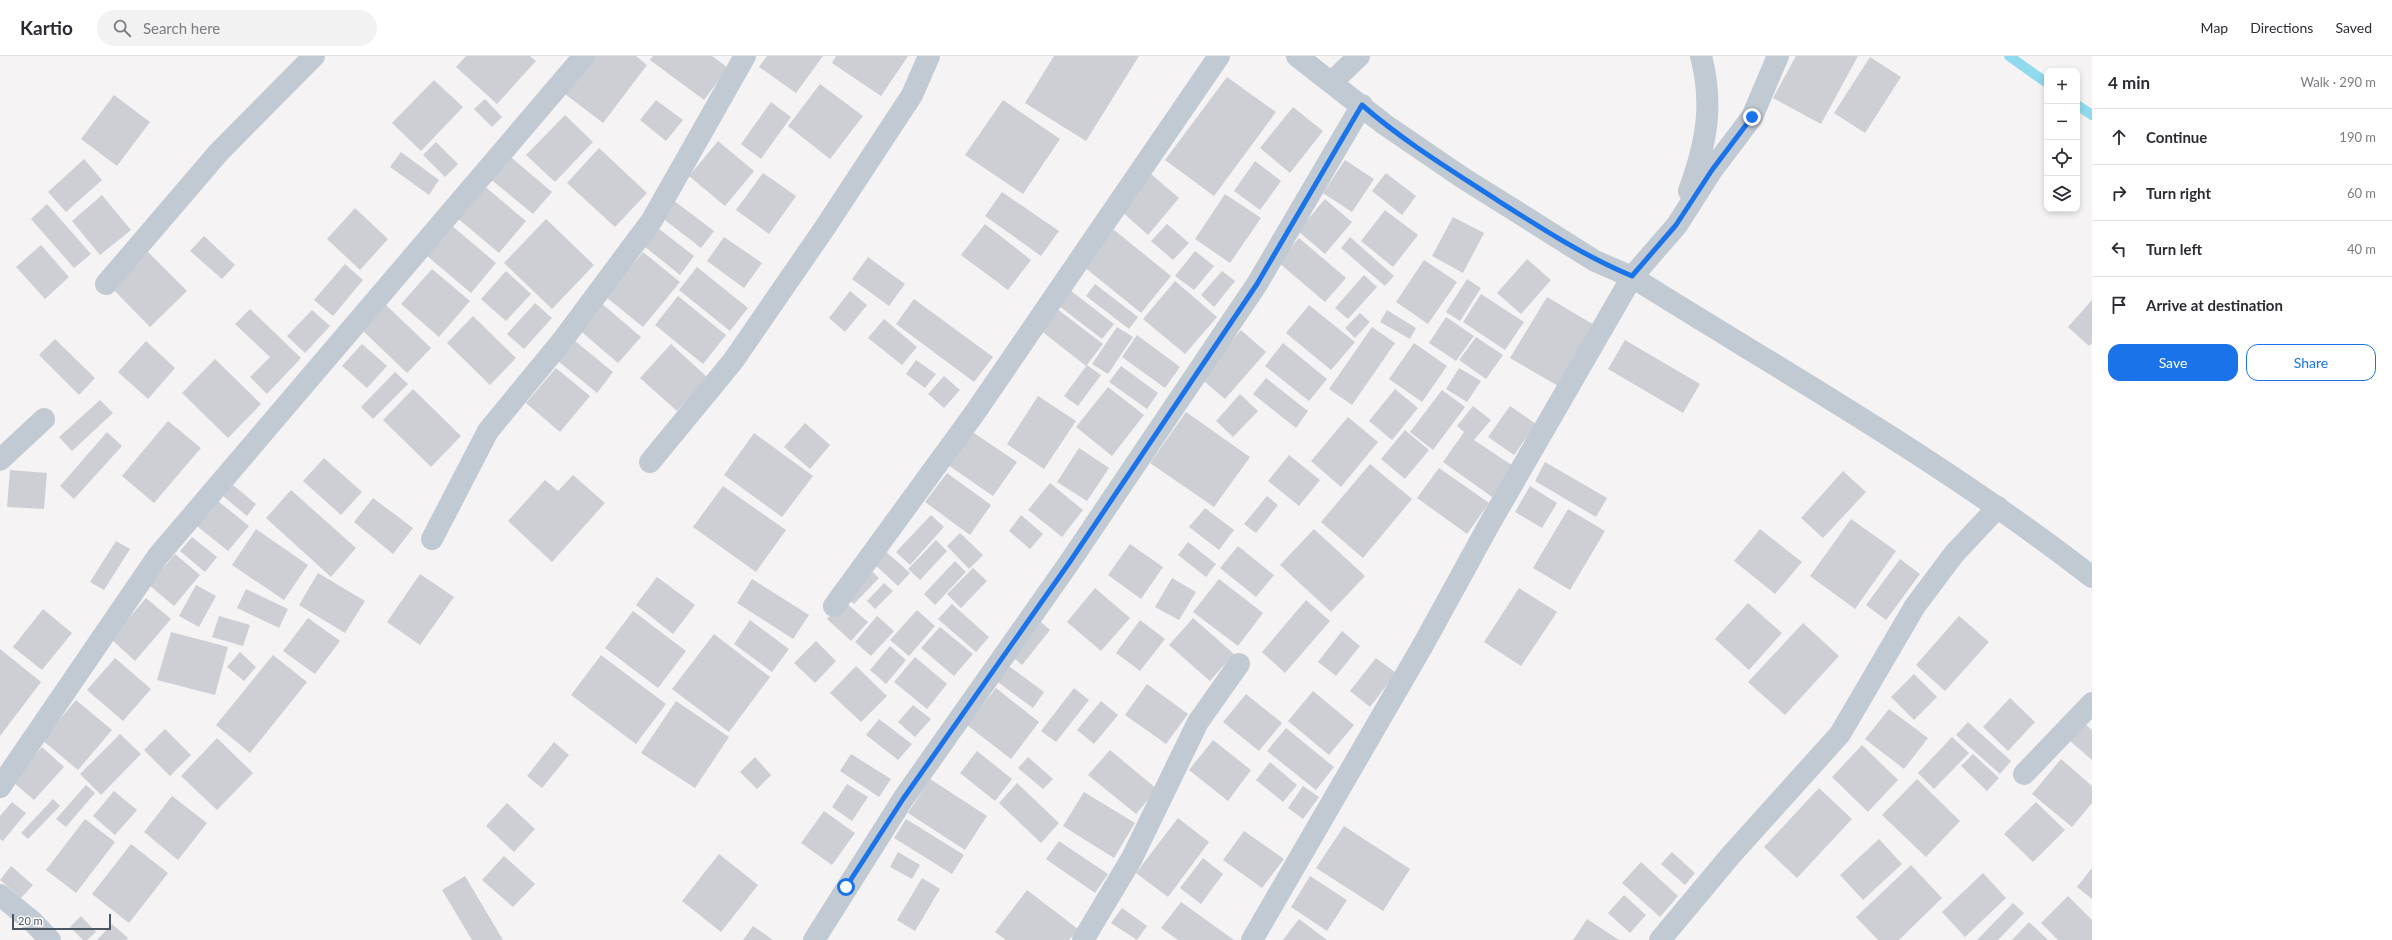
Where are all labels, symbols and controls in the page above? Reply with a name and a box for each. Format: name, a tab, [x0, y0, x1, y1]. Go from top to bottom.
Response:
search box	[97, 10, 377, 46]
text: Kartio	[20, 16, 73, 39]
icon: search	[111, 17, 133, 39]
text: Search here	[143, 19, 220, 37]
text: Map	[2201, 19, 2228, 36]
text: Directions	[2250, 19, 2313, 36]
text: Saved	[2335, 19, 2372, 36]
map controls	[2044, 68, 2080, 212]
button: +	[2044, 68, 2080, 104]
text: 4 min	[2108, 72, 2150, 93]
text: Walk · 290 m	[2300, 74, 2376, 90]
button: −	[2044, 104, 2080, 140]
route end	[1743, 108, 1761, 126]
icon: ahead	[2108, 126, 2130, 148]
text: Continue	[2146, 128, 2207, 146]
text: 190 m	[2339, 129, 2376, 145]
button: locate	[2044, 140, 2080, 176]
button: layers	[2044, 176, 2080, 212]
icon: right	[2108, 182, 2130, 204]
text: Turn right	[2146, 184, 2211, 202]
text: 60 m	[2347, 185, 2376, 201]
icon: left	[2108, 238, 2130, 260]
text: Turn left	[2146, 240, 2202, 258]
text: 40 m	[2347, 241, 2376, 257]
icon: arrive	[2108, 294, 2130, 316]
text: Arrive at destination	[2146, 296, 2283, 314]
button: Save	[2108, 344, 2238, 381]
button: Share	[2246, 344, 2376, 381]
route start	[837, 878, 855, 896]
scale bar	[12, 912, 111, 931]
text: 20 m	[18, 914, 43, 927]

